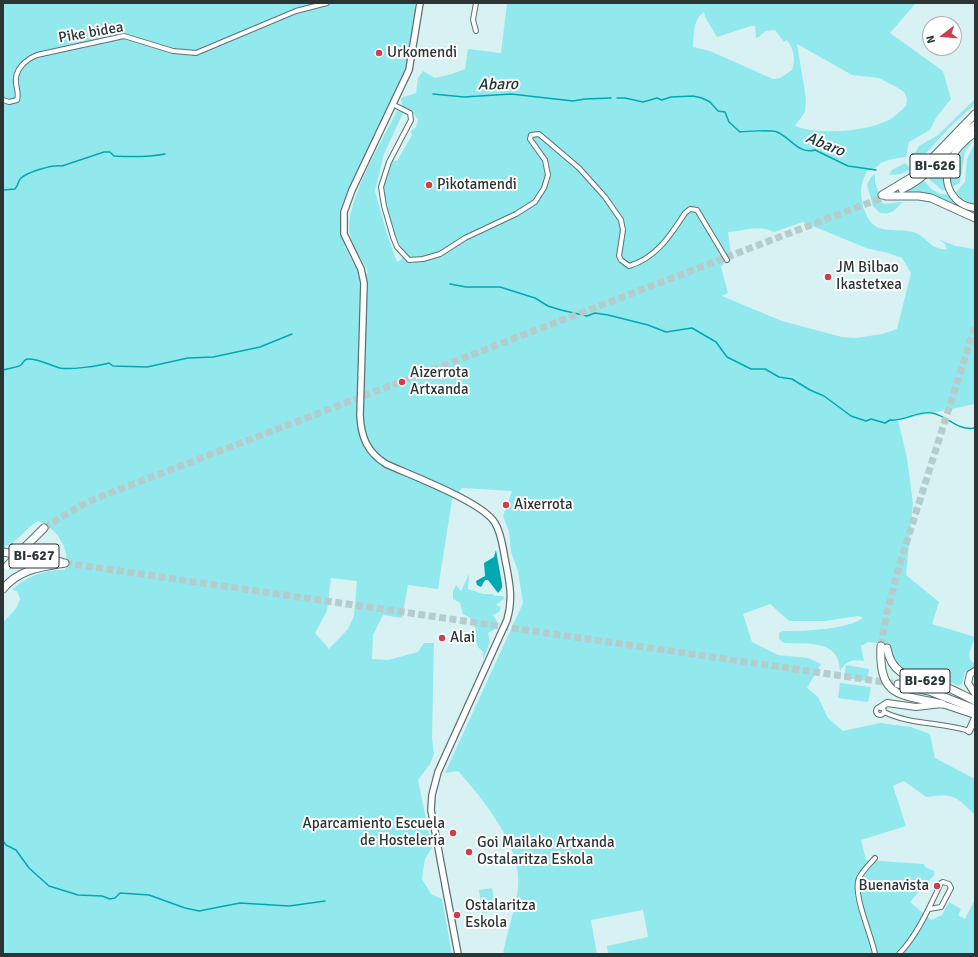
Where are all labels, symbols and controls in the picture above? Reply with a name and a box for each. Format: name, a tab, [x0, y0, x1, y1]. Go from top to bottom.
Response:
north arrow	[922, 16, 962, 56]
street label: Pike bidea	[57, 18, 125, 48]
text: N	[924, 34, 938, 45]
place label: Urkomendi	[387, 44, 457, 62]
marker: Urkomendi	[374, 48, 384, 58]
water label: Abaro	[478, 75, 518, 95]
water label: Abaro	[803, 129, 847, 161]
road number: BI-626	[910, 154, 960, 178]
place label: Pikotamendi	[437, 176, 517, 194]
marker: Pikotamendi	[424, 180, 434, 190]
place label: JM Bilbao Ikastetxea	[836, 259, 902, 294]
marker: JM Bilbao Ikastetxea	[823, 272, 833, 282]
place label: Aizerrota Artxanda	[410, 364, 469, 399]
marker: Aizerrota Artxanda	[397, 377, 407, 387]
place label: Aixerrota	[514, 496, 573, 514]
marker: Aixerrota	[501, 500, 511, 510]
road number: BI-627	[9, 544, 59, 568]
place label: Alai	[450, 629, 475, 647]
marker: Alai	[437, 633, 447, 643]
road number: BI-629	[900, 669, 950, 693]
place label: Aparcamiento Escuela de Hostelería	[303, 815, 445, 850]
marker: Aparcamiento Escuela de Hostelería	[448, 828, 458, 838]
place label: Goi Mailako Artxanda Ostalaritza Eskola	[477, 834, 615, 869]
marker: Goi Mailako Artxanda Ostalaritza Eskola	[464, 847, 474, 857]
place label: Buenavista	[859, 877, 929, 895]
marker: Buenavista	[932, 881, 942, 891]
place label: Ostalaritza Eskola	[465, 897, 536, 932]
marker: Ostalaritza Eskola	[452, 910, 462, 920]

